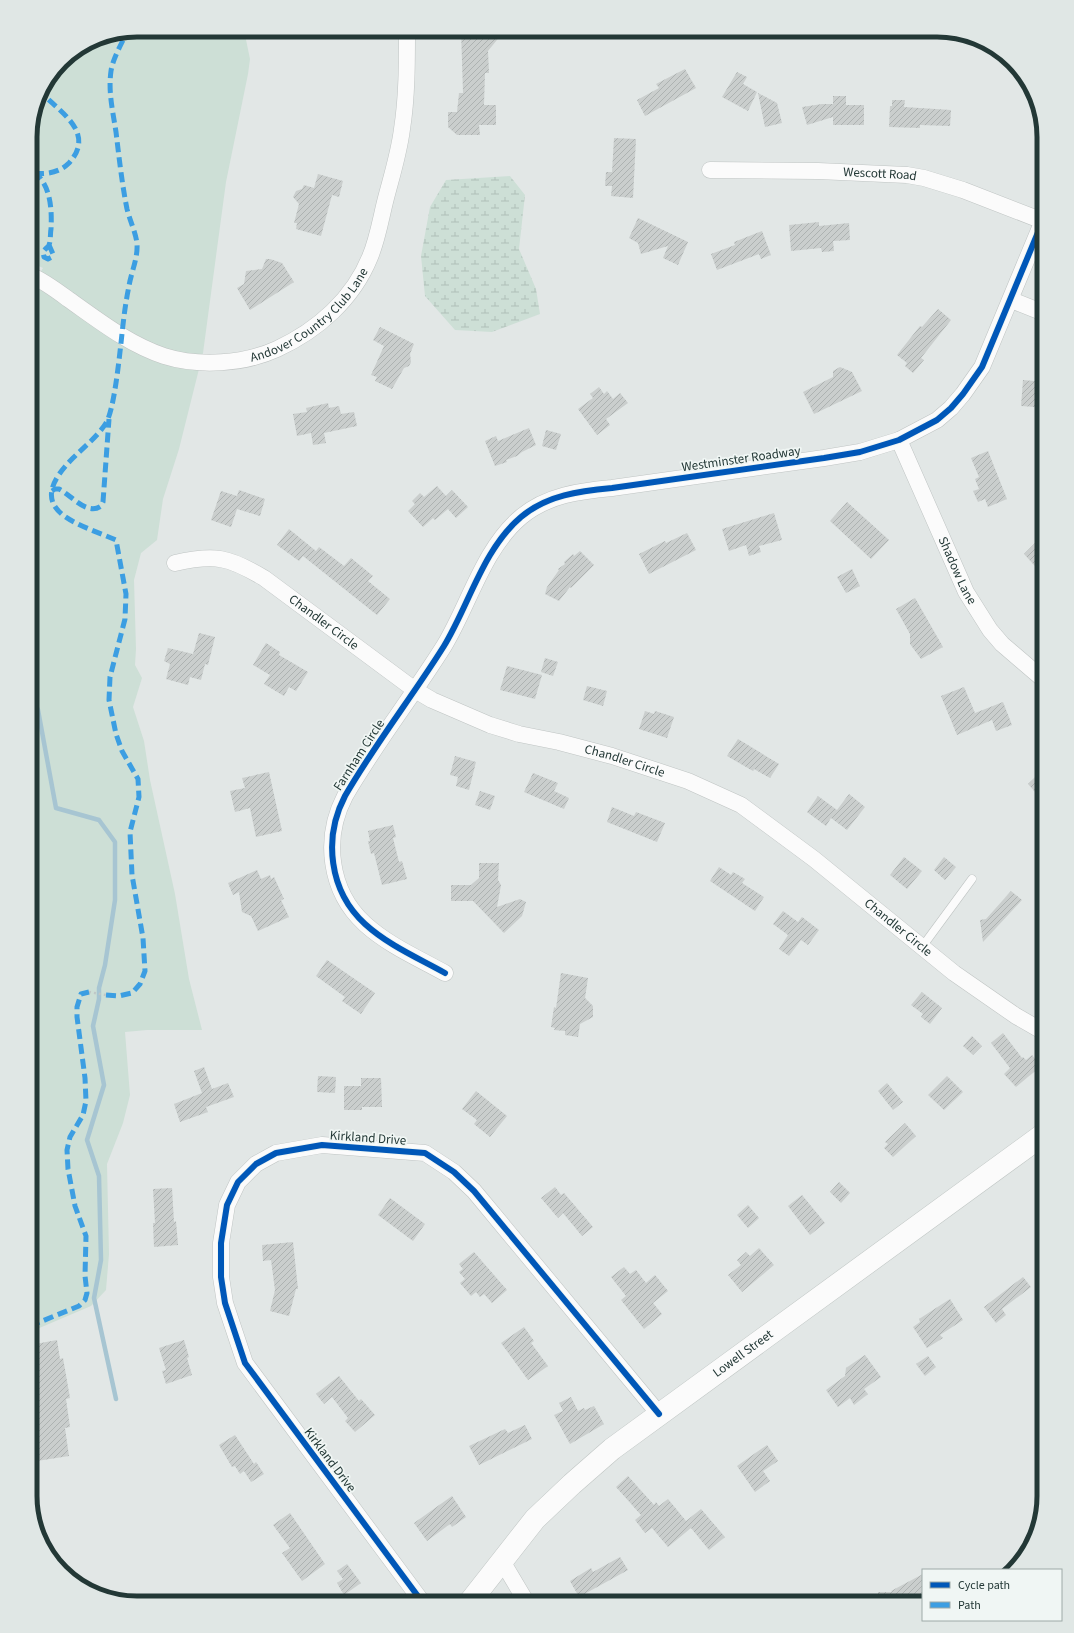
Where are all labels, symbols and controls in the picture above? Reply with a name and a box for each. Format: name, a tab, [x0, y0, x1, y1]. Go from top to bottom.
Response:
street label: Wescott Road	[843, 163, 918, 186]
street label: Andover Country Club Lane	[248, 265, 372, 367]
street label: Westminster Roadway	[680, 442, 802, 476]
street label: Shadow Lane	[934, 534, 981, 608]
street label: Chandler Circle	[285, 590, 362, 654]
street label: Farnham Circle	[329, 716, 389, 794]
street label: Chandler Circle	[583, 740, 667, 782]
street label: Chandler Circle	[860, 894, 936, 961]
street label: Kirkland Drive	[329, 1126, 407, 1150]
street label: Lowell Street	[709, 1325, 777, 1382]
street label: Kirkland Drive	[300, 1424, 360, 1496]
legend	[922, 1569, 1062, 1621]
text: Cycle path	[958, 1577, 1010, 1594]
text: Path	[958, 1597, 981, 1614]

